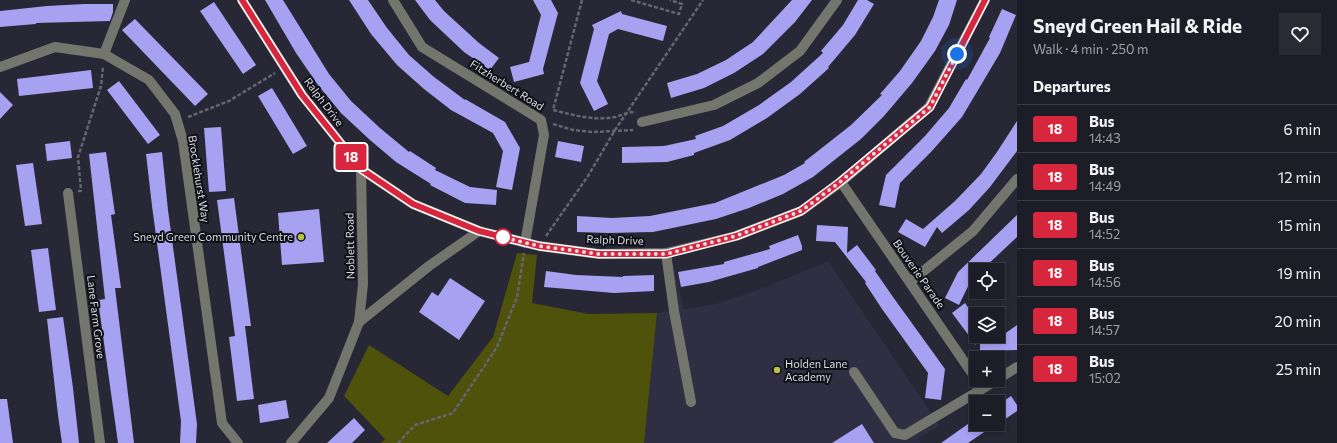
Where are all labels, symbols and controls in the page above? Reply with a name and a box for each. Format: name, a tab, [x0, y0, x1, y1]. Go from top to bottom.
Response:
button: heart	[1279, 13, 1321, 55]
text: Sneyd Green Hail & Ride	[1033, 14, 1242, 37]
text: Walk · 4 min · 250 m	[1033, 41, 1148, 57]
your location	[947, 44, 967, 64]
street label: Fitzherbert Road	[468, 57, 547, 113]
street label: Ralph Drive	[302, 75, 347, 129]
text: Departures	[1033, 77, 1111, 95]
text: Bus	[1089, 112, 1114, 130]
text: 18	[1048, 120, 1063, 137]
text: 6 min	[1283, 120, 1321, 138]
text: 14:43	[1089, 130, 1121, 146]
street label: Brocklehurst Way	[186, 134, 213, 224]
line badge: 18	[333, 144, 369, 170]
text: 18	[344, 148, 359, 165]
text: Bus	[1089, 160, 1114, 178]
text: 18	[1048, 168, 1063, 185]
text: 12 min	[1278, 168, 1321, 186]
text: 14:49	[1089, 178, 1121, 194]
text: Bus	[1089, 208, 1114, 226]
street label: Noblett Road	[342, 213, 357, 279]
text: 18	[1048, 216, 1063, 233]
text: 15 min	[1278, 216, 1321, 234]
text: 14:52	[1089, 226, 1120, 242]
unlabelled marker	[494, 228, 512, 246]
place label: Sneyd Green Community Centre	[133, 230, 293, 243]
marker: Sneyd Green Community Centre	[296, 232, 306, 242]
street label: Ralph Drive	[586, 232, 644, 247]
street label: Bouverie Parade	[891, 237, 948, 311]
text: Bus	[1089, 256, 1114, 274]
map controls	[969, 263, 1005, 431]
button: locate	[969, 263, 1005, 299]
text: 18	[1048, 264, 1063, 281]
text: 19 min	[1277, 264, 1321, 282]
street label: Lane Farm Grove	[85, 274, 108, 360]
text: 14:56	[1089, 274, 1121, 290]
text: Bus	[1089, 304, 1114, 322]
button: layers	[969, 307, 1005, 343]
text: 18	[1048, 312, 1063, 329]
text: 20 min	[1275, 312, 1321, 330]
text: 14:57	[1089, 322, 1120, 338]
button: +	[969, 351, 1005, 387]
text: Bus	[1089, 352, 1114, 370]
place label: Holden Lane Academy	[785, 357, 848, 383]
text: 18	[1048, 360, 1063, 377]
text: 25 min	[1276, 360, 1321, 378]
marker: Holden Lane Academy	[772, 365, 782, 375]
text: 15:02	[1089, 370, 1121, 386]
button: −	[969, 395, 1005, 431]

